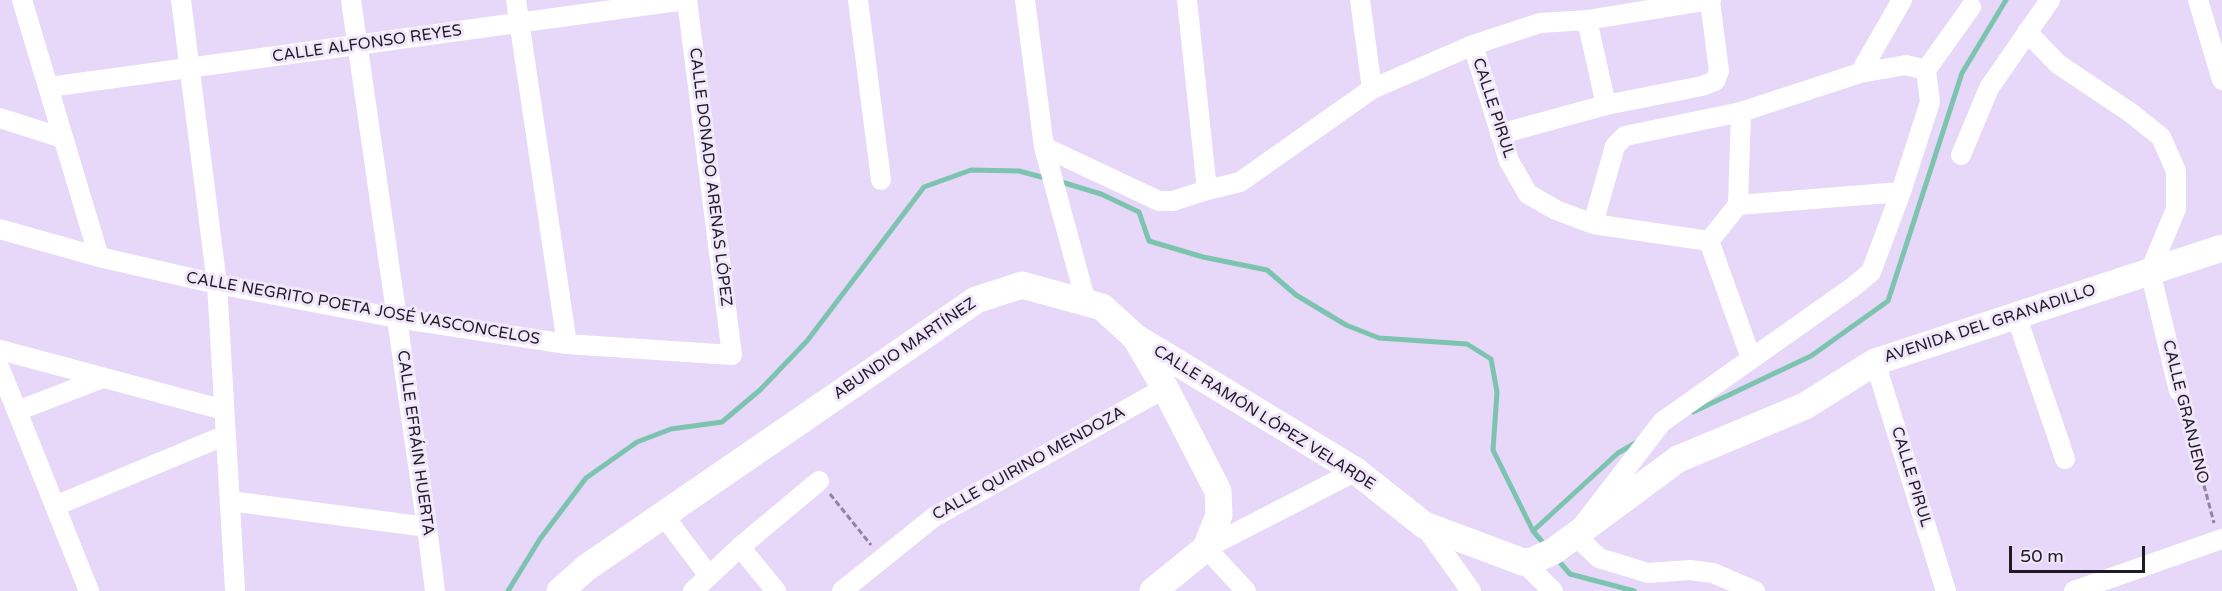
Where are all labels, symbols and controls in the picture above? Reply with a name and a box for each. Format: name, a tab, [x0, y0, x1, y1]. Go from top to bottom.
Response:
street label: CALLE ALFONSO REYES	[271, 21, 463, 67]
street label: CALLE DONADO ARENAS LÓPEZ	[685, 47, 735, 307]
street label: CALLE PIRUL	[1468, 56, 1518, 160]
street label: CALLE NEGRITO POETA JOSÉ VASCONCELOS	[185, 268, 541, 350]
street label: AVENIDA DEL GRANADILLO	[1882, 281, 2098, 367]
street label: ABUNDIO MARTÍNEZ	[830, 294, 980, 404]
street label: CALLE GRANJENO	[2158, 338, 2212, 486]
street label: CALLE RAMÓN LÓPEZ VELARDE	[1150, 342, 1378, 494]
street label: CALLE EFRÁIN HUERTA	[392, 349, 438, 537]
street label: CALLE QUIRINO MENDOZA	[929, 403, 1129, 525]
street label: CALLE PIRUL	[1887, 425, 1935, 529]
scale bar	[2012, 534, 2148, 572]
text: 50 m	[2020, 545, 2064, 567]

